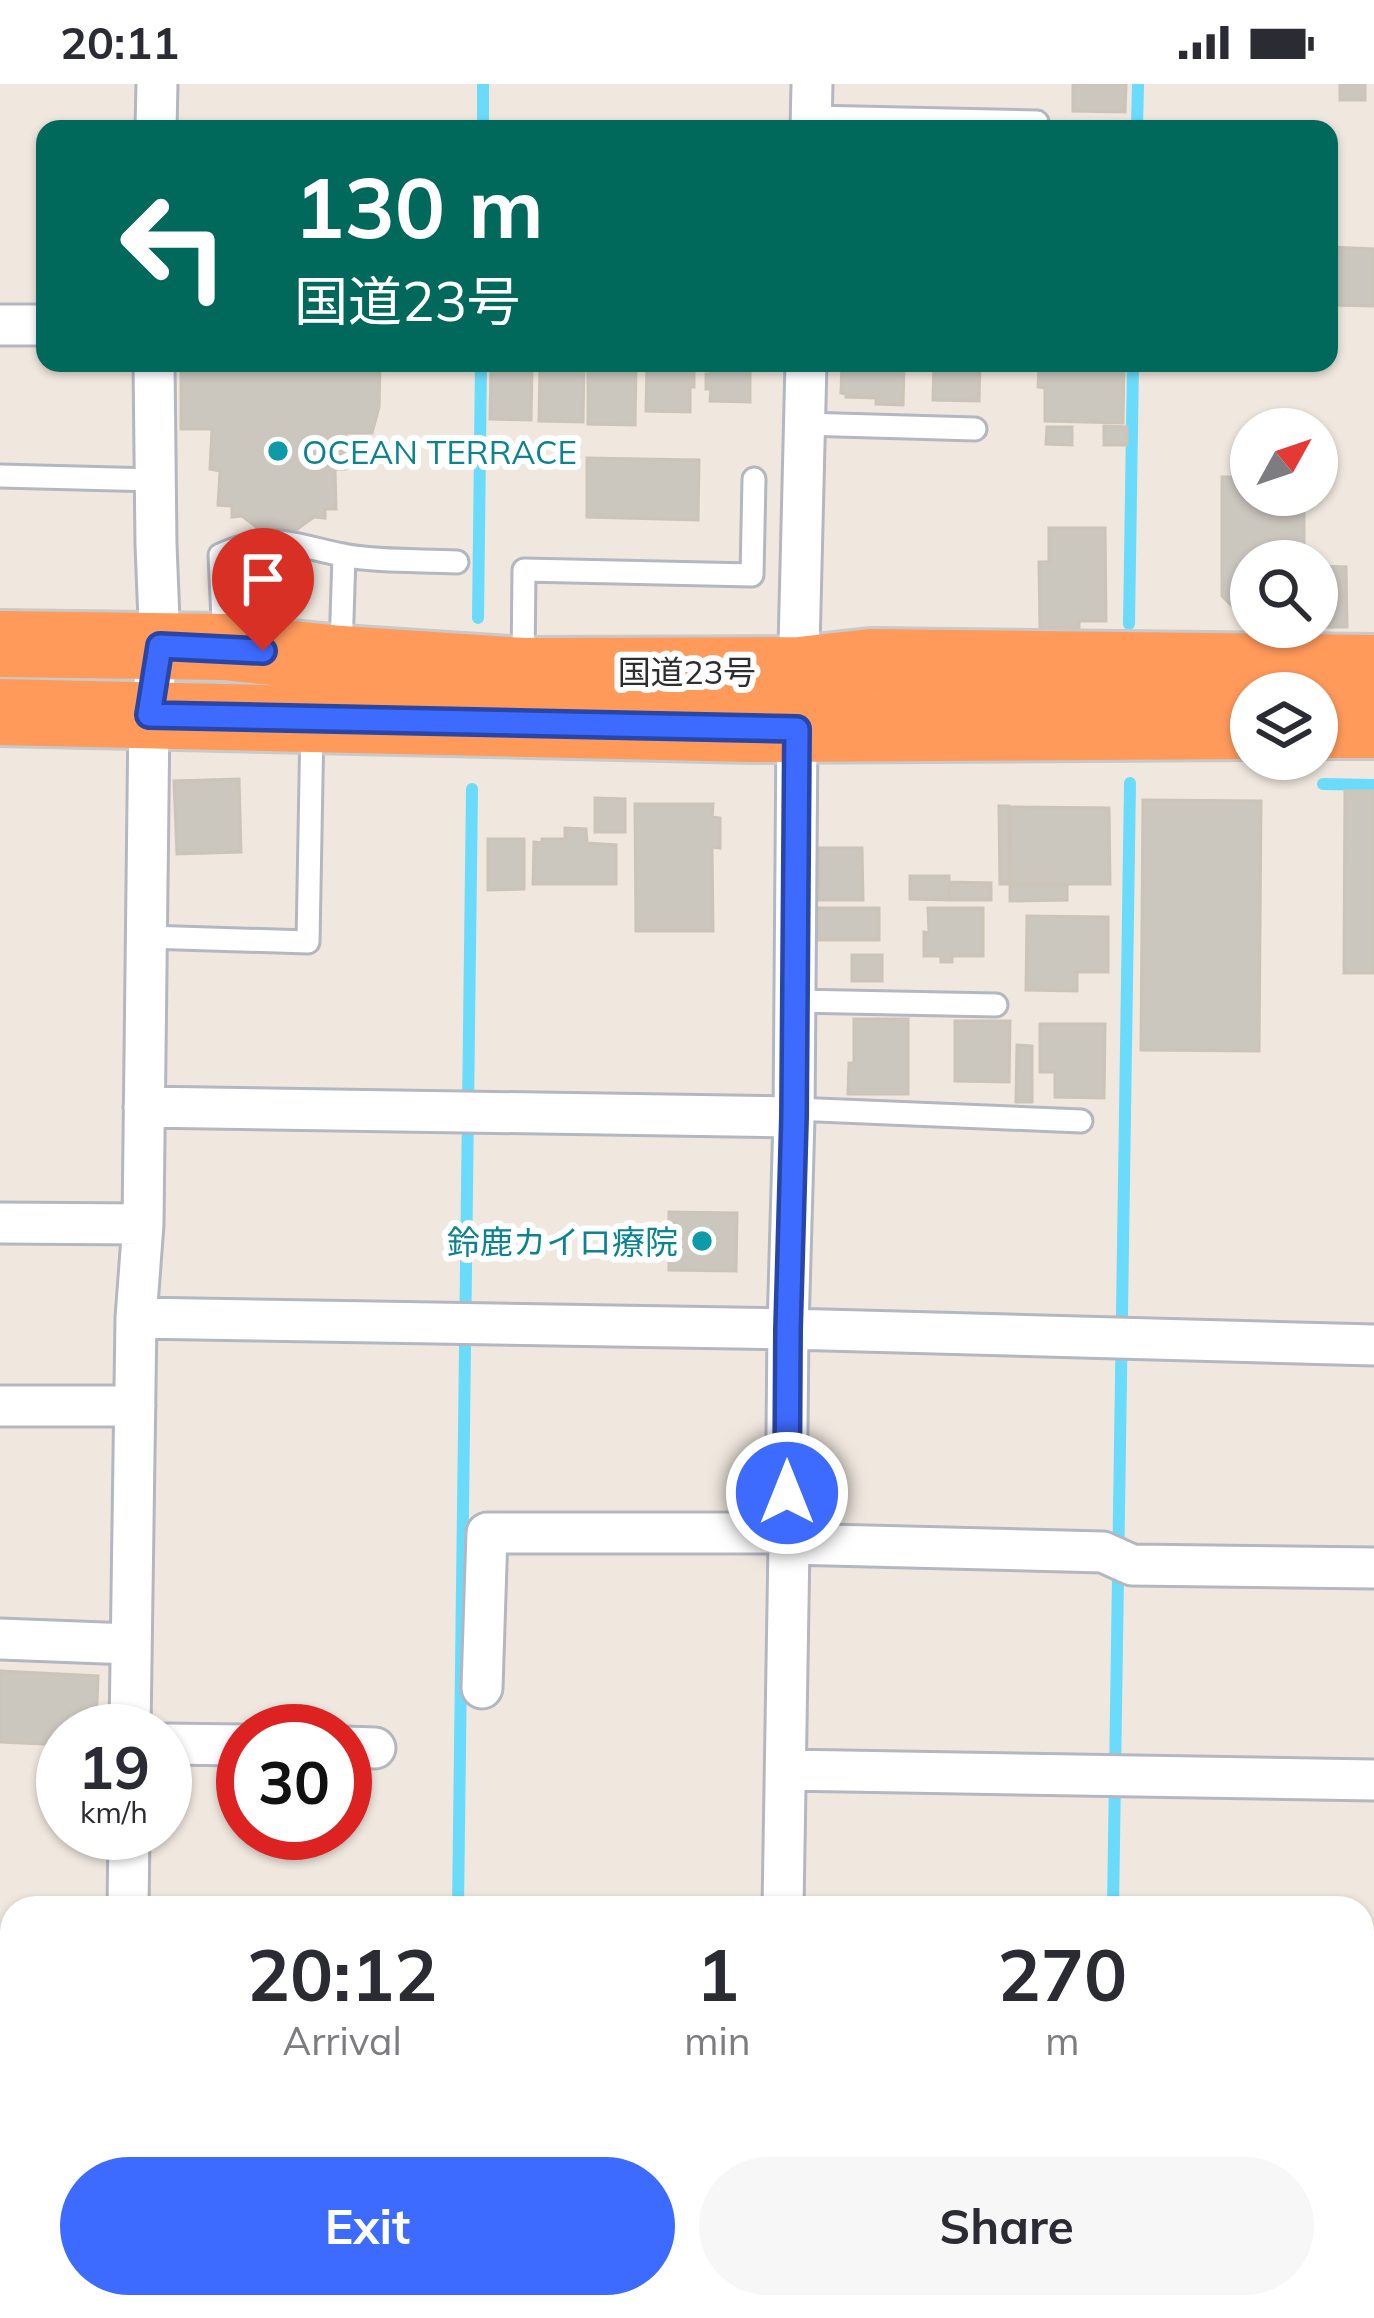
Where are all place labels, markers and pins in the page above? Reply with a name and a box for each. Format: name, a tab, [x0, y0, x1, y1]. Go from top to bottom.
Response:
place label: OCEAN TERRACE	[302, 431, 577, 472]
marker: OCEAN TERRACE	[265, 438, 291, 464]
pin	[212, 528, 314, 651]
place label: 鈴鹿カイロ療院	[447, 1221, 678, 1262]
marker: 鈴鹿カイロ療院	[689, 1228, 715, 1254]

